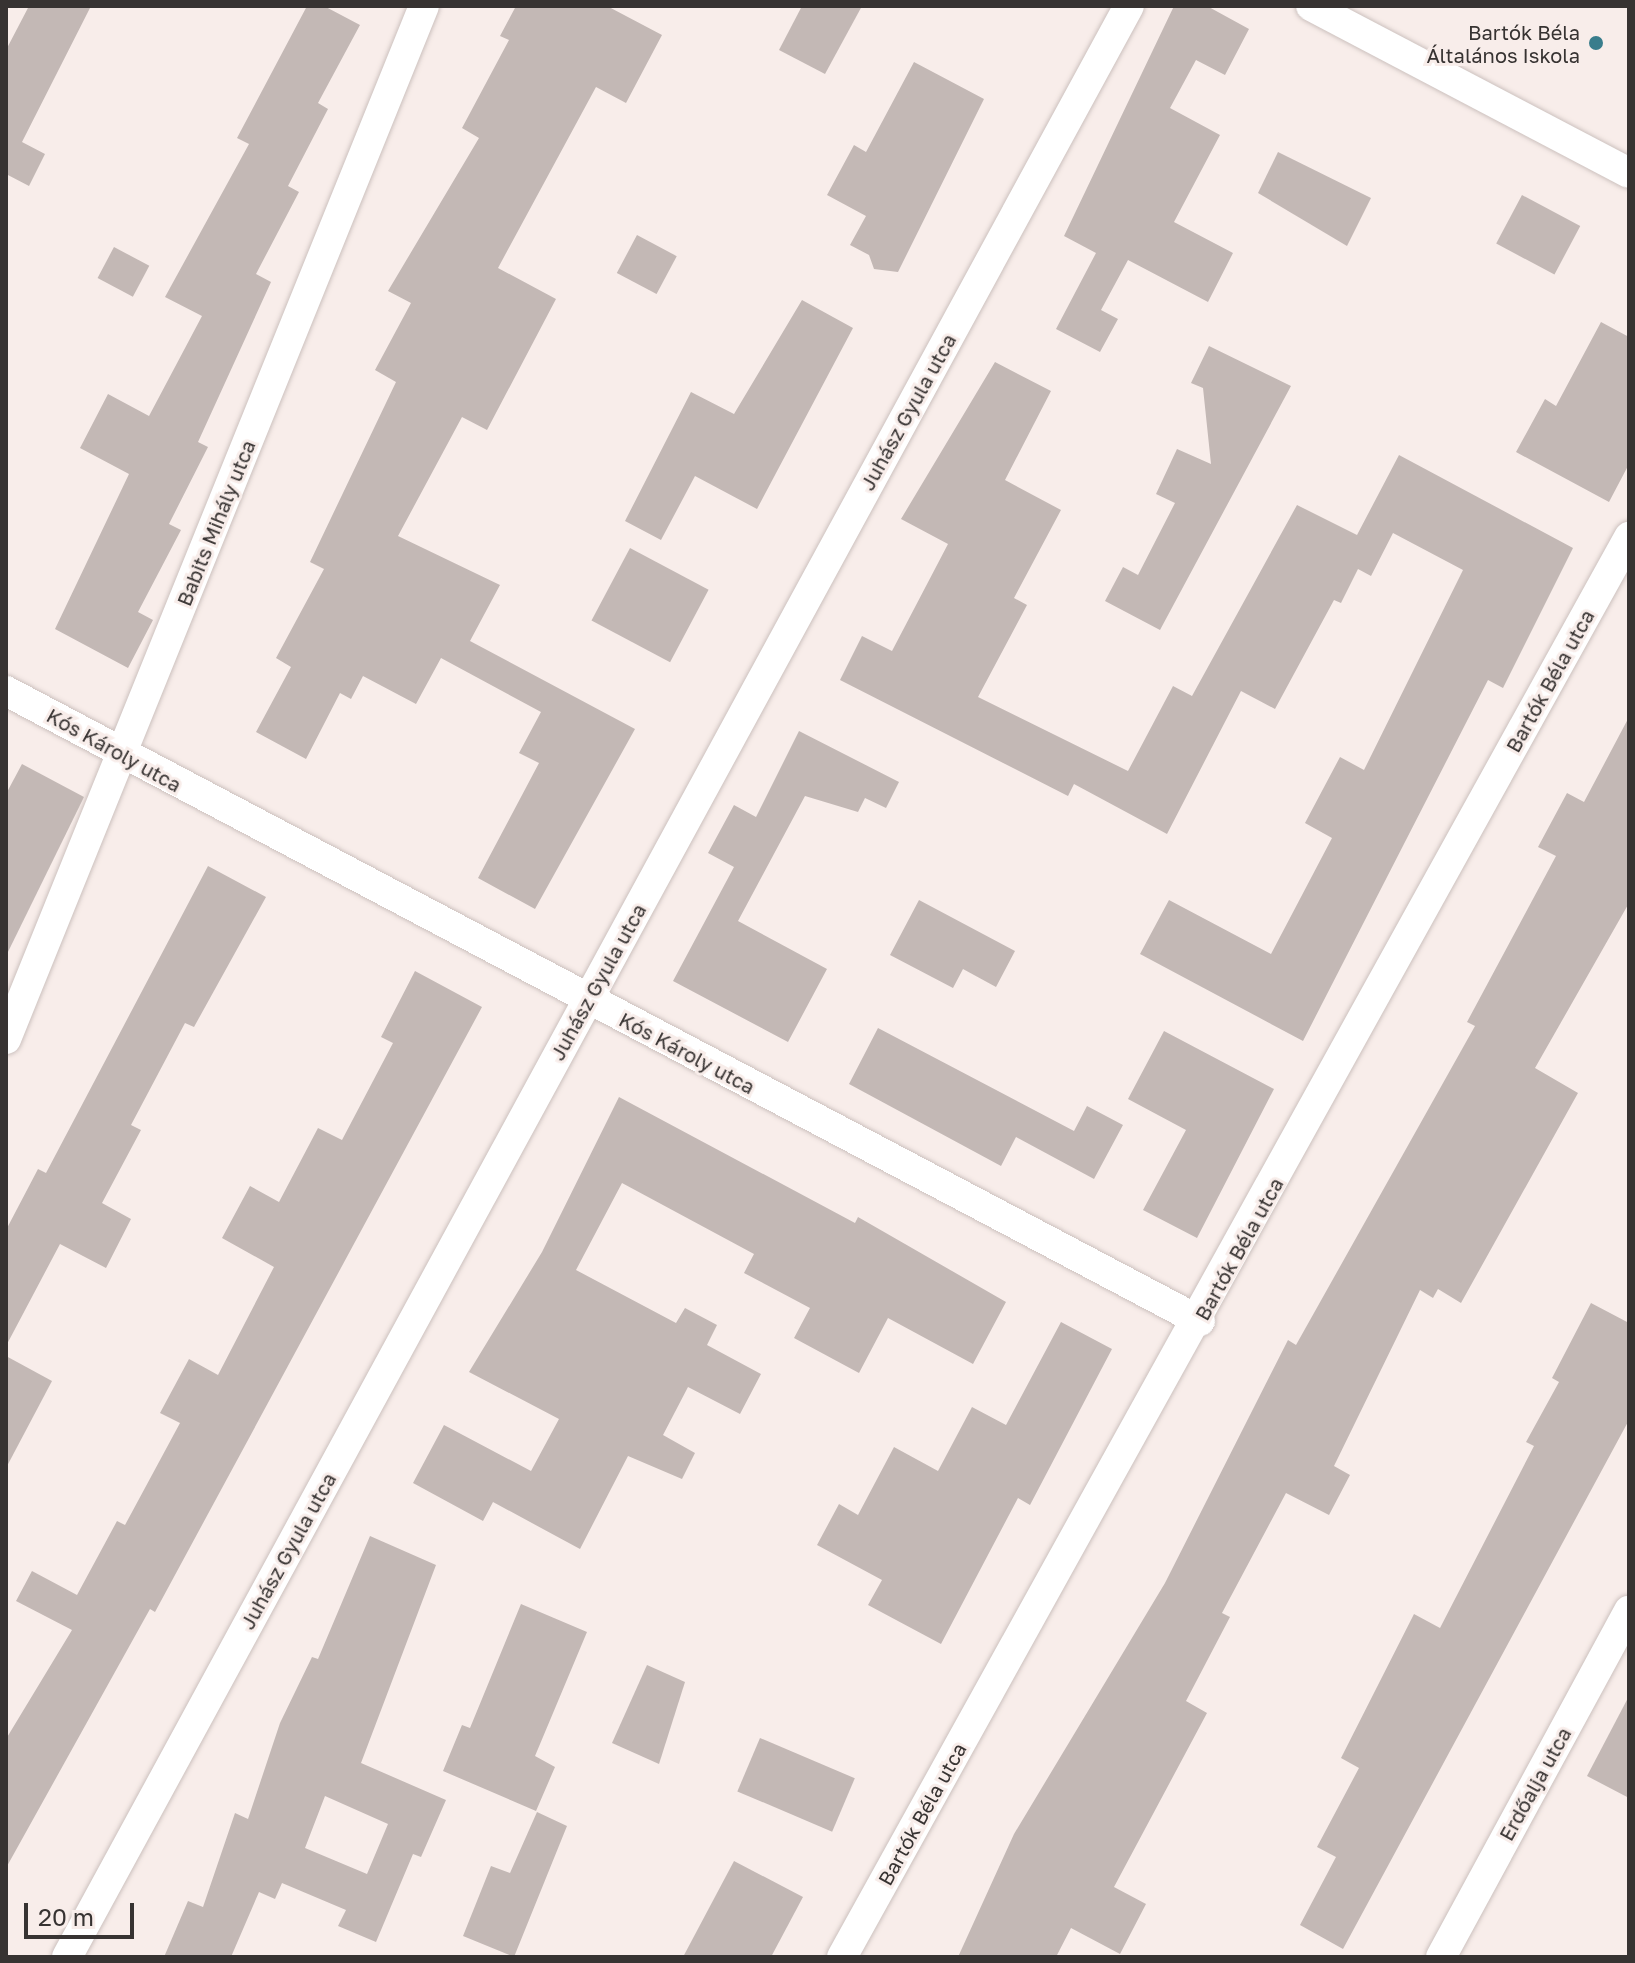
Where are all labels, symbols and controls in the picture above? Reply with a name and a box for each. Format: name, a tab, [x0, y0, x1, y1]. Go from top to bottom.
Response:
place label: Bartók Béla Általános Iskola	[1427, 20, 1580, 67]
marker: Bartók Béla Általános Iskola	[1587, 34, 1605, 52]
street label: Juhász Gyula utca	[855, 330, 961, 494]
street label: Babits Mihály utca	[172, 437, 260, 609]
street label: Bartók Béla utca	[1501, 606, 1599, 756]
street label: Kós Károly utca	[43, 703, 185, 797]
street label: Juhász Gyula utca	[545, 900, 651, 1064]
street label: Kós Károly utca	[615, 1007, 759, 1099]
street label: Bartók Béla utca	[1190, 1174, 1288, 1324]
street label: Juhász Gyula utca	[235, 1469, 341, 1633]
street label: Erdőalja utca	[1494, 1723, 1576, 1845]
street label: Bartók Béla utca	[873, 1739, 971, 1889]
scale bar	[28, 1887, 138, 1937]
text: 20 m	[38, 1902, 94, 1931]

